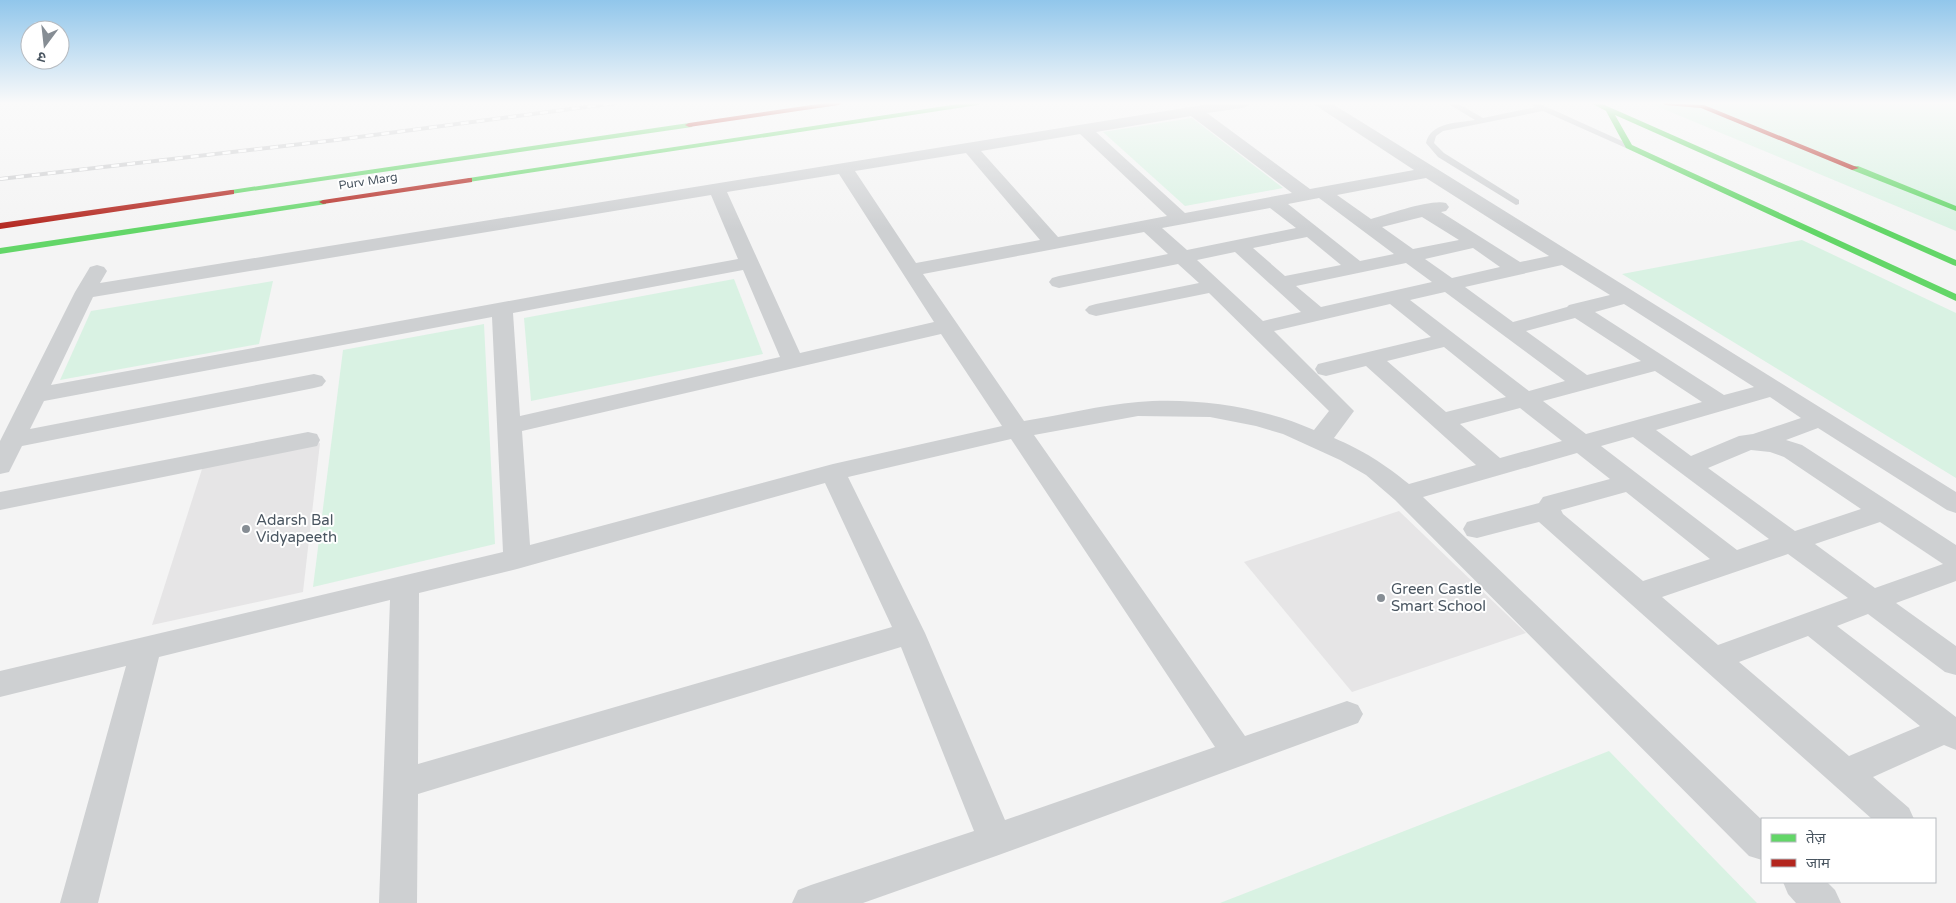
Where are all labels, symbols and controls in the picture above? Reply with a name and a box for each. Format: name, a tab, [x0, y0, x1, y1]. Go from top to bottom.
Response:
north arrow	[20, 20, 70, 70]
text: उ	[35, 48, 48, 66]
street label: Purv Marg	[337, 169, 399, 193]
place label: Adarsh Bal Vidyapeeth	[256, 511, 337, 546]
marker: Adarsh Bal Vidyapeeth	[240, 523, 252, 535]
place label: Green Castle Smart School	[1391, 580, 1486, 615]
marker: Green Castle Smart School	[1375, 592, 1387, 604]
legend	[1761, 818, 1936, 883]
text: तेज़	[1806, 829, 1827, 847]
text: जाम	[1806, 854, 1831, 872]

